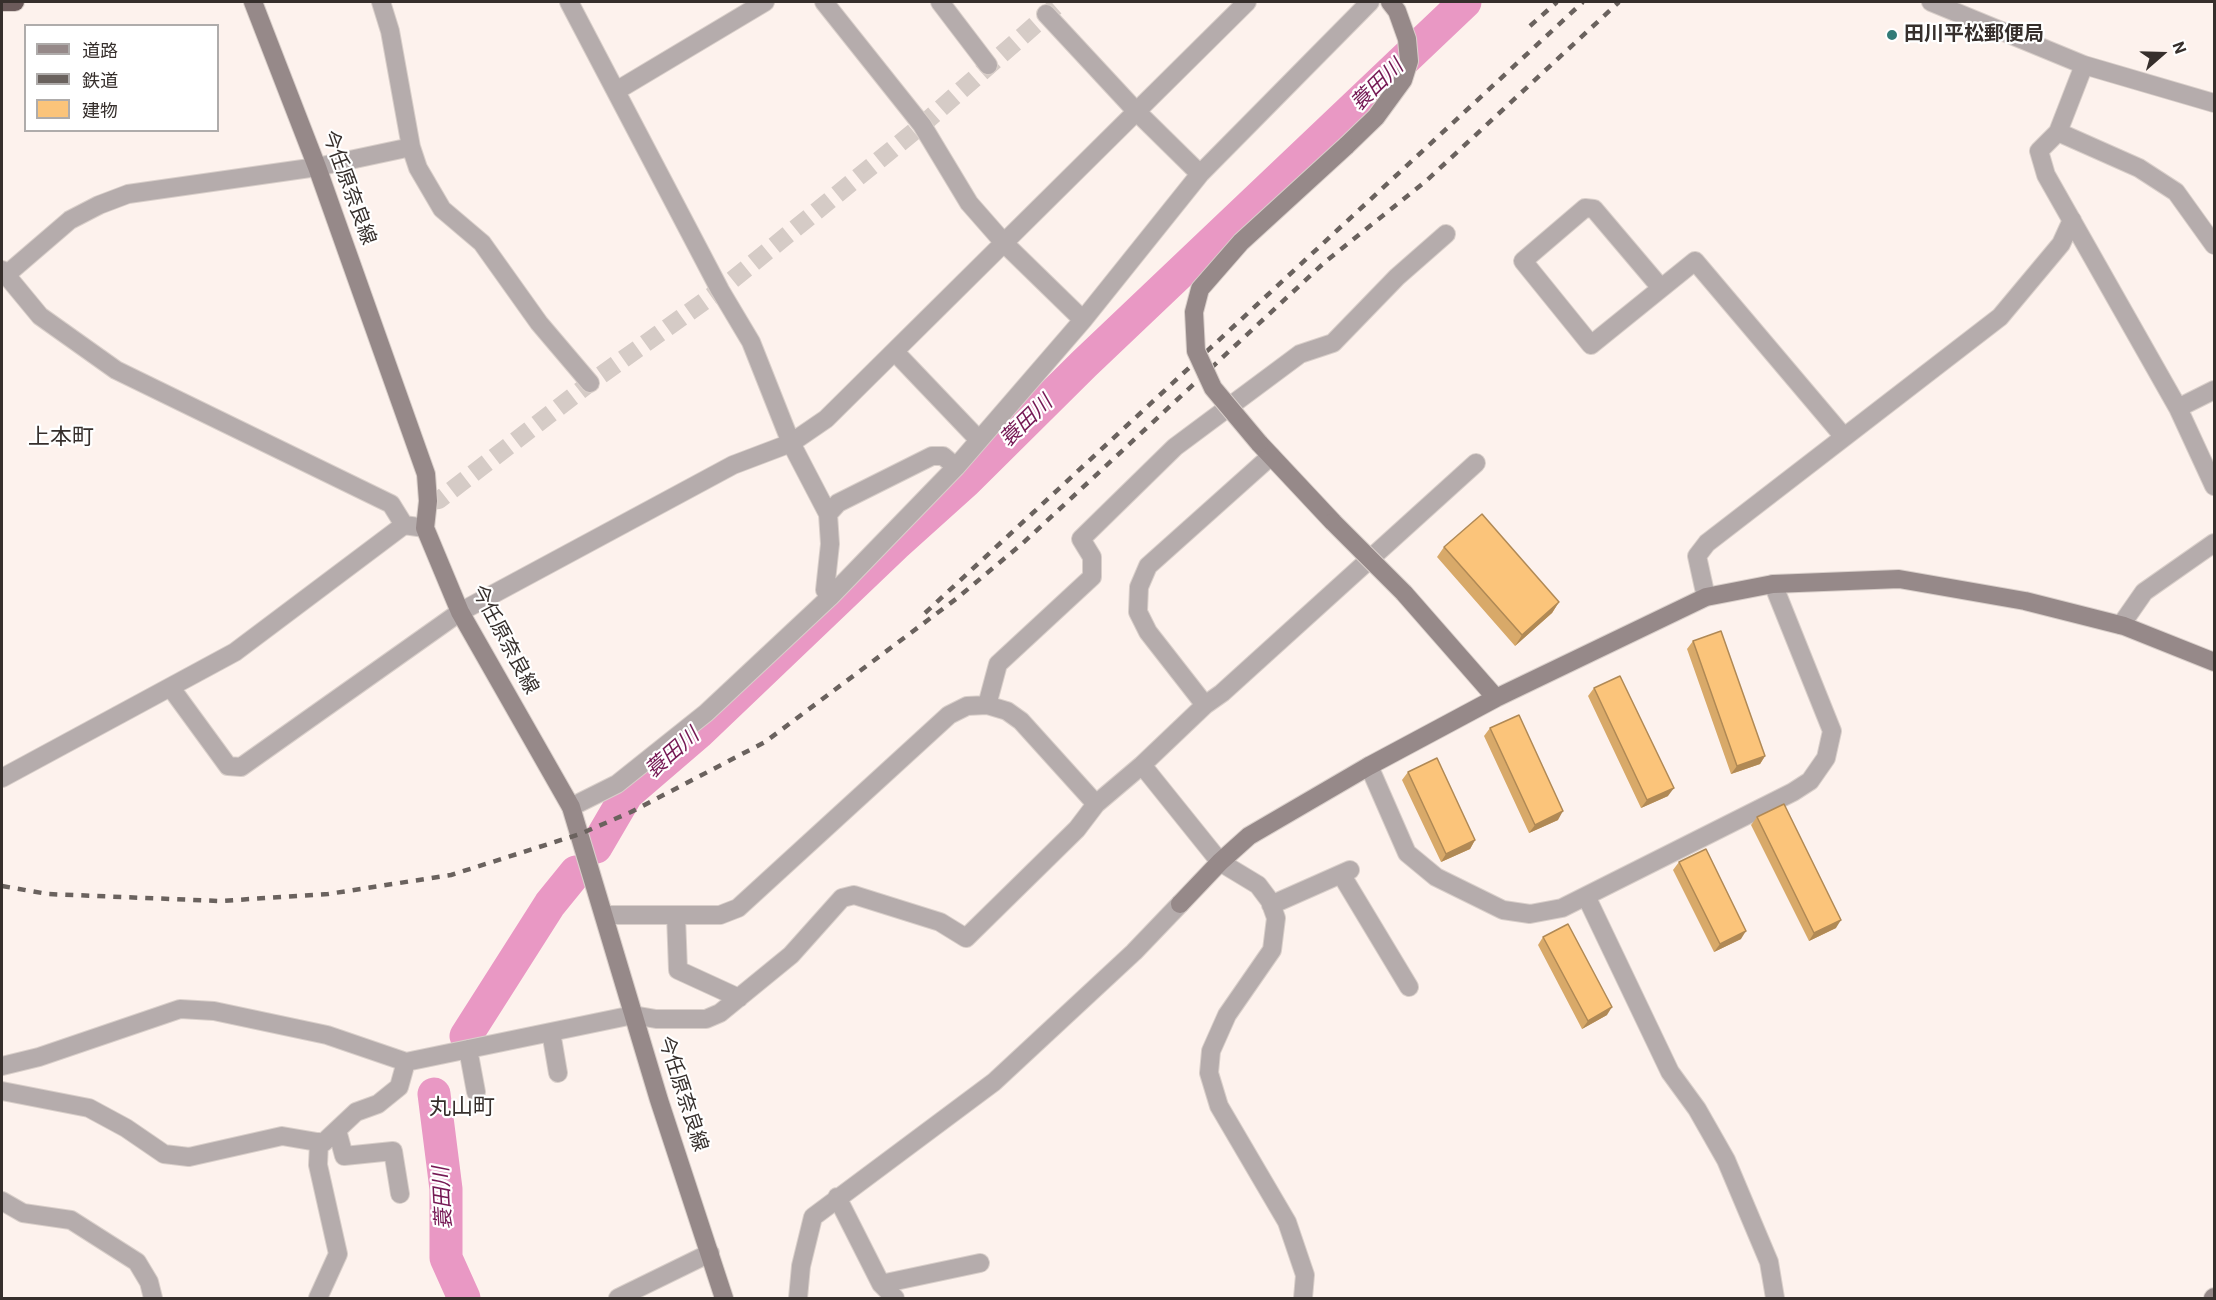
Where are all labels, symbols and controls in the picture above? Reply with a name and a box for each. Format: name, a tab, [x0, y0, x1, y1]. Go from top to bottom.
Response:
place label: 田川平松郵便局	[1904, 23, 2044, 47]
legend	[24, 24, 219, 132]
north arrow	[2132, 24, 2192, 84]
marker: 田川平松郵便局	[1885, 28, 1899, 42]
text: N	[2169, 39, 2190, 56]
text: 道路	[82, 40, 118, 61]
water label: 蓑田川	[1347, 55, 1409, 117]
text: 鉄道	[82, 70, 118, 91]
text: 建物	[82, 100, 118, 121]
street label: 今任原奈良線	[316, 128, 380, 248]
water label: 蓑田川	[996, 391, 1058, 453]
district label: 上本町	[28, 425, 94, 451]
street label: 今任原奈良線	[465, 581, 543, 699]
water label: 蓑田川	[641, 724, 705, 784]
street label: 今任原奈良線	[652, 1033, 712, 1155]
district label: 丸山町	[429, 1095, 495, 1121]
water label: 蓑田川	[430, 1166, 458, 1230]

